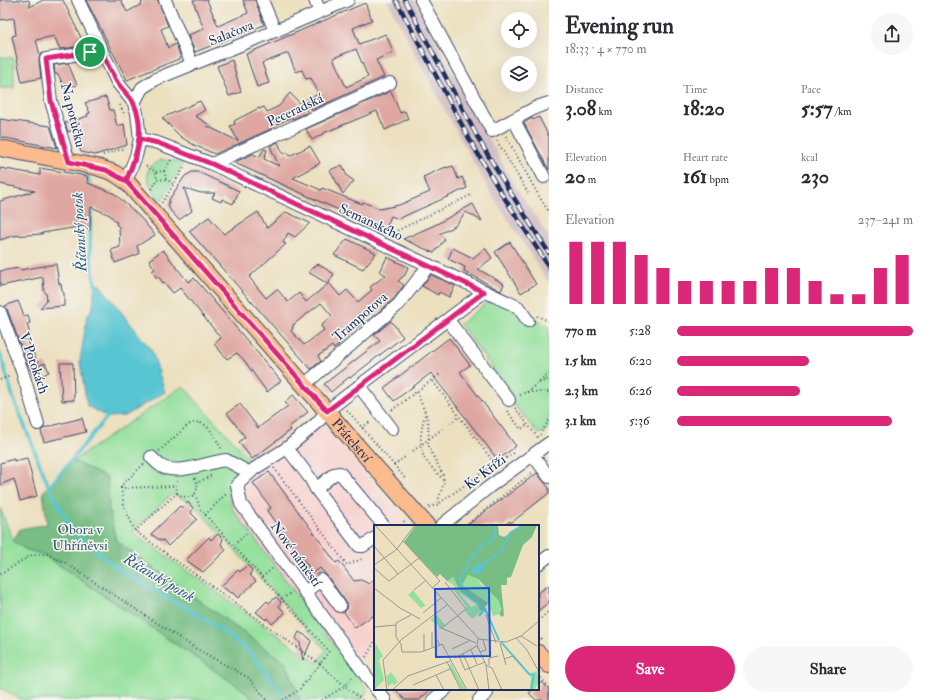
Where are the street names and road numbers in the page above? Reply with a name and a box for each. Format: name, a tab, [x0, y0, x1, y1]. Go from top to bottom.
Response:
street label: Salačova	[206, 16, 256, 50]
street label: Na potůčku	[56, 81, 89, 149]
street label: Peceradská	[264, 89, 326, 130]
street label: Semanského	[336, 200, 406, 244]
street label: Trampotova	[329, 288, 392, 346]
street label: V Potokách	[16, 330, 53, 397]
street label: Přátelství	[328, 415, 376, 466]
street label: Ke Kříži	[461, 451, 509, 493]
street label: Nové náměstí	[267, 518, 326, 591]

